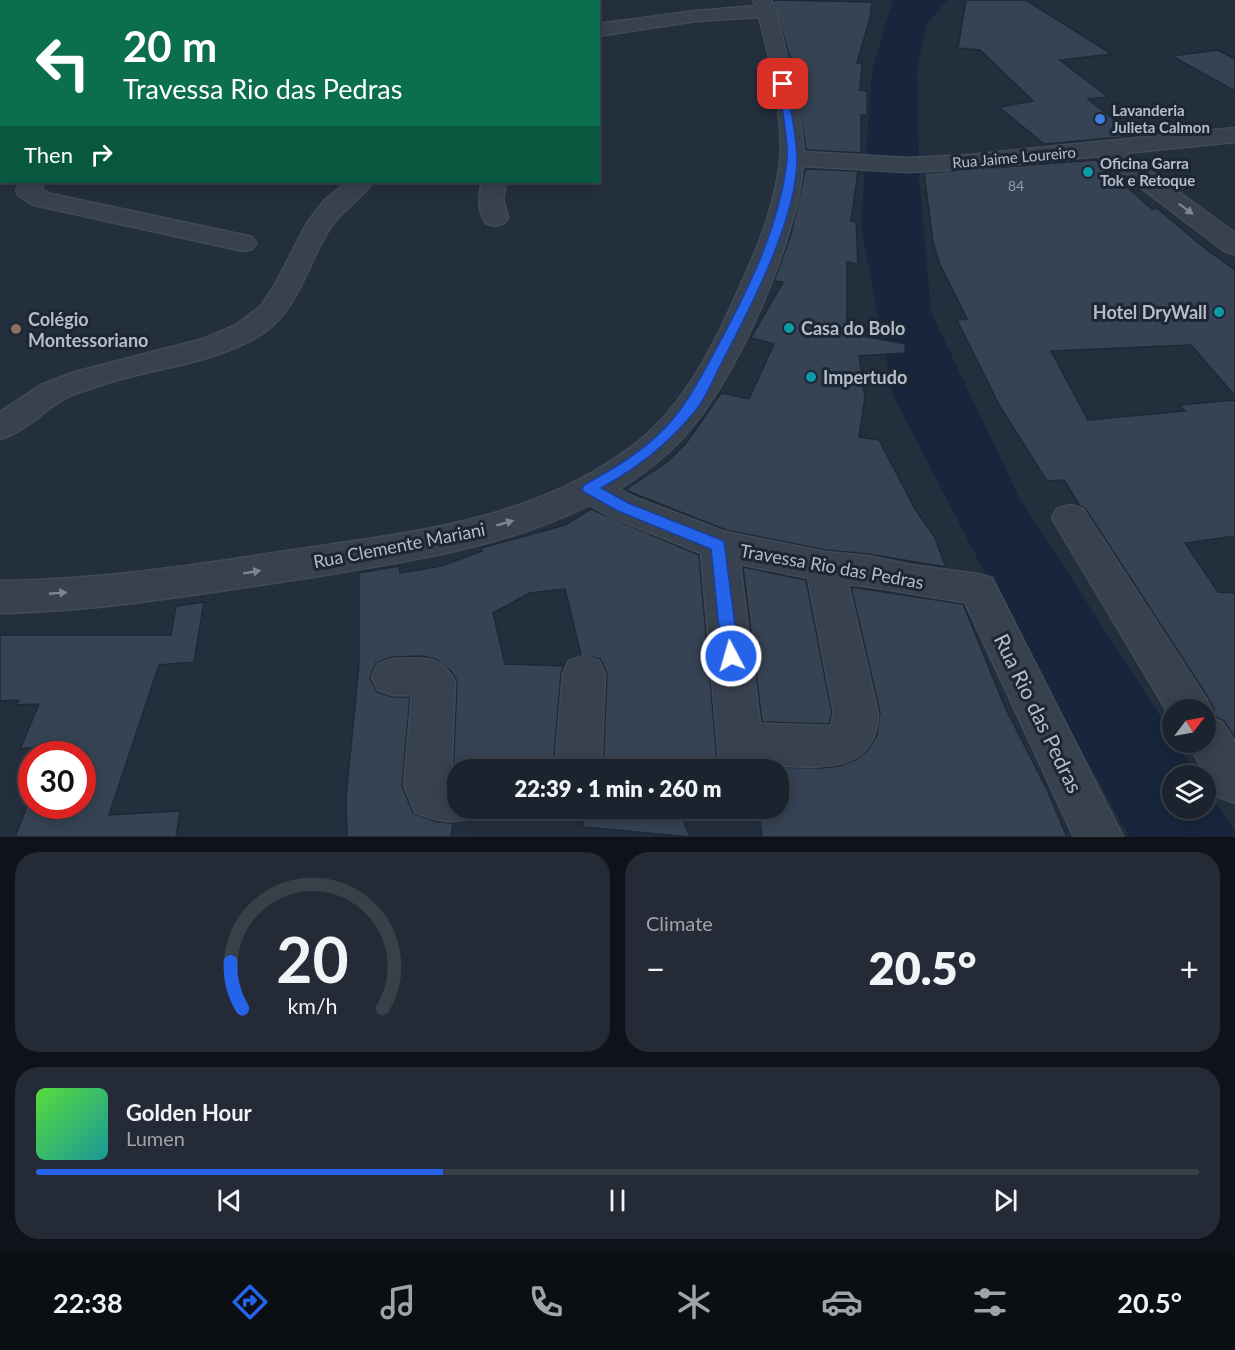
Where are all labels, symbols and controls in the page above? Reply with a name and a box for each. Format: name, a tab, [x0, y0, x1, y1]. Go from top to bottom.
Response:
text: 20 m	[123, 21, 217, 71]
icon: left	[24, 24, 102, 102]
pin	[757, 58, 808, 109]
icon: arrive	[766, 67, 799, 100]
text: Travessa Rio das Pedras	[123, 72, 402, 105]
place label: Lavanderia Julieta Calmon	[1112, 101, 1210, 136]
marker: Lavanderia Julieta Calmon	[1093, 112, 1107, 126]
icon: right	[85, 138, 118, 171]
text: Then	[24, 141, 73, 168]
street label: Rua Jaime Loureiro	[952, 143, 1076, 171]
place label: Oficina Garra Tok e Retoque	[1100, 154, 1195, 189]
marker: Oficina Garra Tok e Retoque	[1081, 165, 1095, 179]
house number: 84	[1008, 177, 1024, 194]
one-way arrow	[1177, 203, 1193, 215]
place label: Hotel DryWall	[1093, 301, 1207, 323]
marker: Hotel DryWall	[1212, 305, 1226, 319]
place label: Colégio Montessoriano	[28, 308, 148, 351]
place label: Casa do Bolo	[801, 317, 905, 339]
marker: Casa do Bolo	[782, 321, 796, 335]
marker: Colégio Montessoriano	[9, 322, 23, 336]
place label: Impertudo	[823, 366, 907, 388]
marker: Impertudo	[804, 370, 818, 384]
street label: Rua Clemente Mariani	[311, 518, 487, 572]
one-way arrow	[496, 518, 514, 527]
street label: Travessa Rio das Pedras	[738, 539, 926, 593]
one-way arrow	[243, 567, 262, 576]
one-way arrow	[49, 588, 68, 598]
position arrow	[699, 624, 763, 688]
street label: Rua Rio das Pedras	[990, 629, 1088, 797]
north arrow	[1162, 699, 1216, 753]
map controls	[1162, 699, 1216, 819]
speed limit sign: 30	[18, 741, 96, 819]
button: layers	[1162, 765, 1216, 819]
text: 22:39 · 1 min · 260 m	[515, 775, 721, 802]
text: Climate	[646, 911, 713, 935]
text: 20	[276, 921, 349, 996]
text: 20.5°	[869, 941, 976, 995]
text: −	[646, 948, 665, 988]
text: +	[1180, 948, 1199, 988]
text: km/h	[287, 993, 338, 1019]
text: Golden Hour	[126, 1099, 252, 1126]
text: Lumen	[126, 1126, 185, 1150]
icon: previous	[213, 1184, 246, 1217]
icon: pause	[601, 1184, 634, 1217]
icon: next	[989, 1184, 1022, 1217]
icon: directions	[229, 1281, 271, 1323]
icon: music	[377, 1281, 419, 1323]
icon: phone	[525, 1281, 567, 1323]
icon: climate	[673, 1281, 715, 1323]
icon: car	[821, 1281, 863, 1323]
icon: filters	[969, 1281, 1011, 1323]
text: 22:38	[53, 1286, 123, 1319]
text: 20.5°	[1117, 1286, 1182, 1319]

